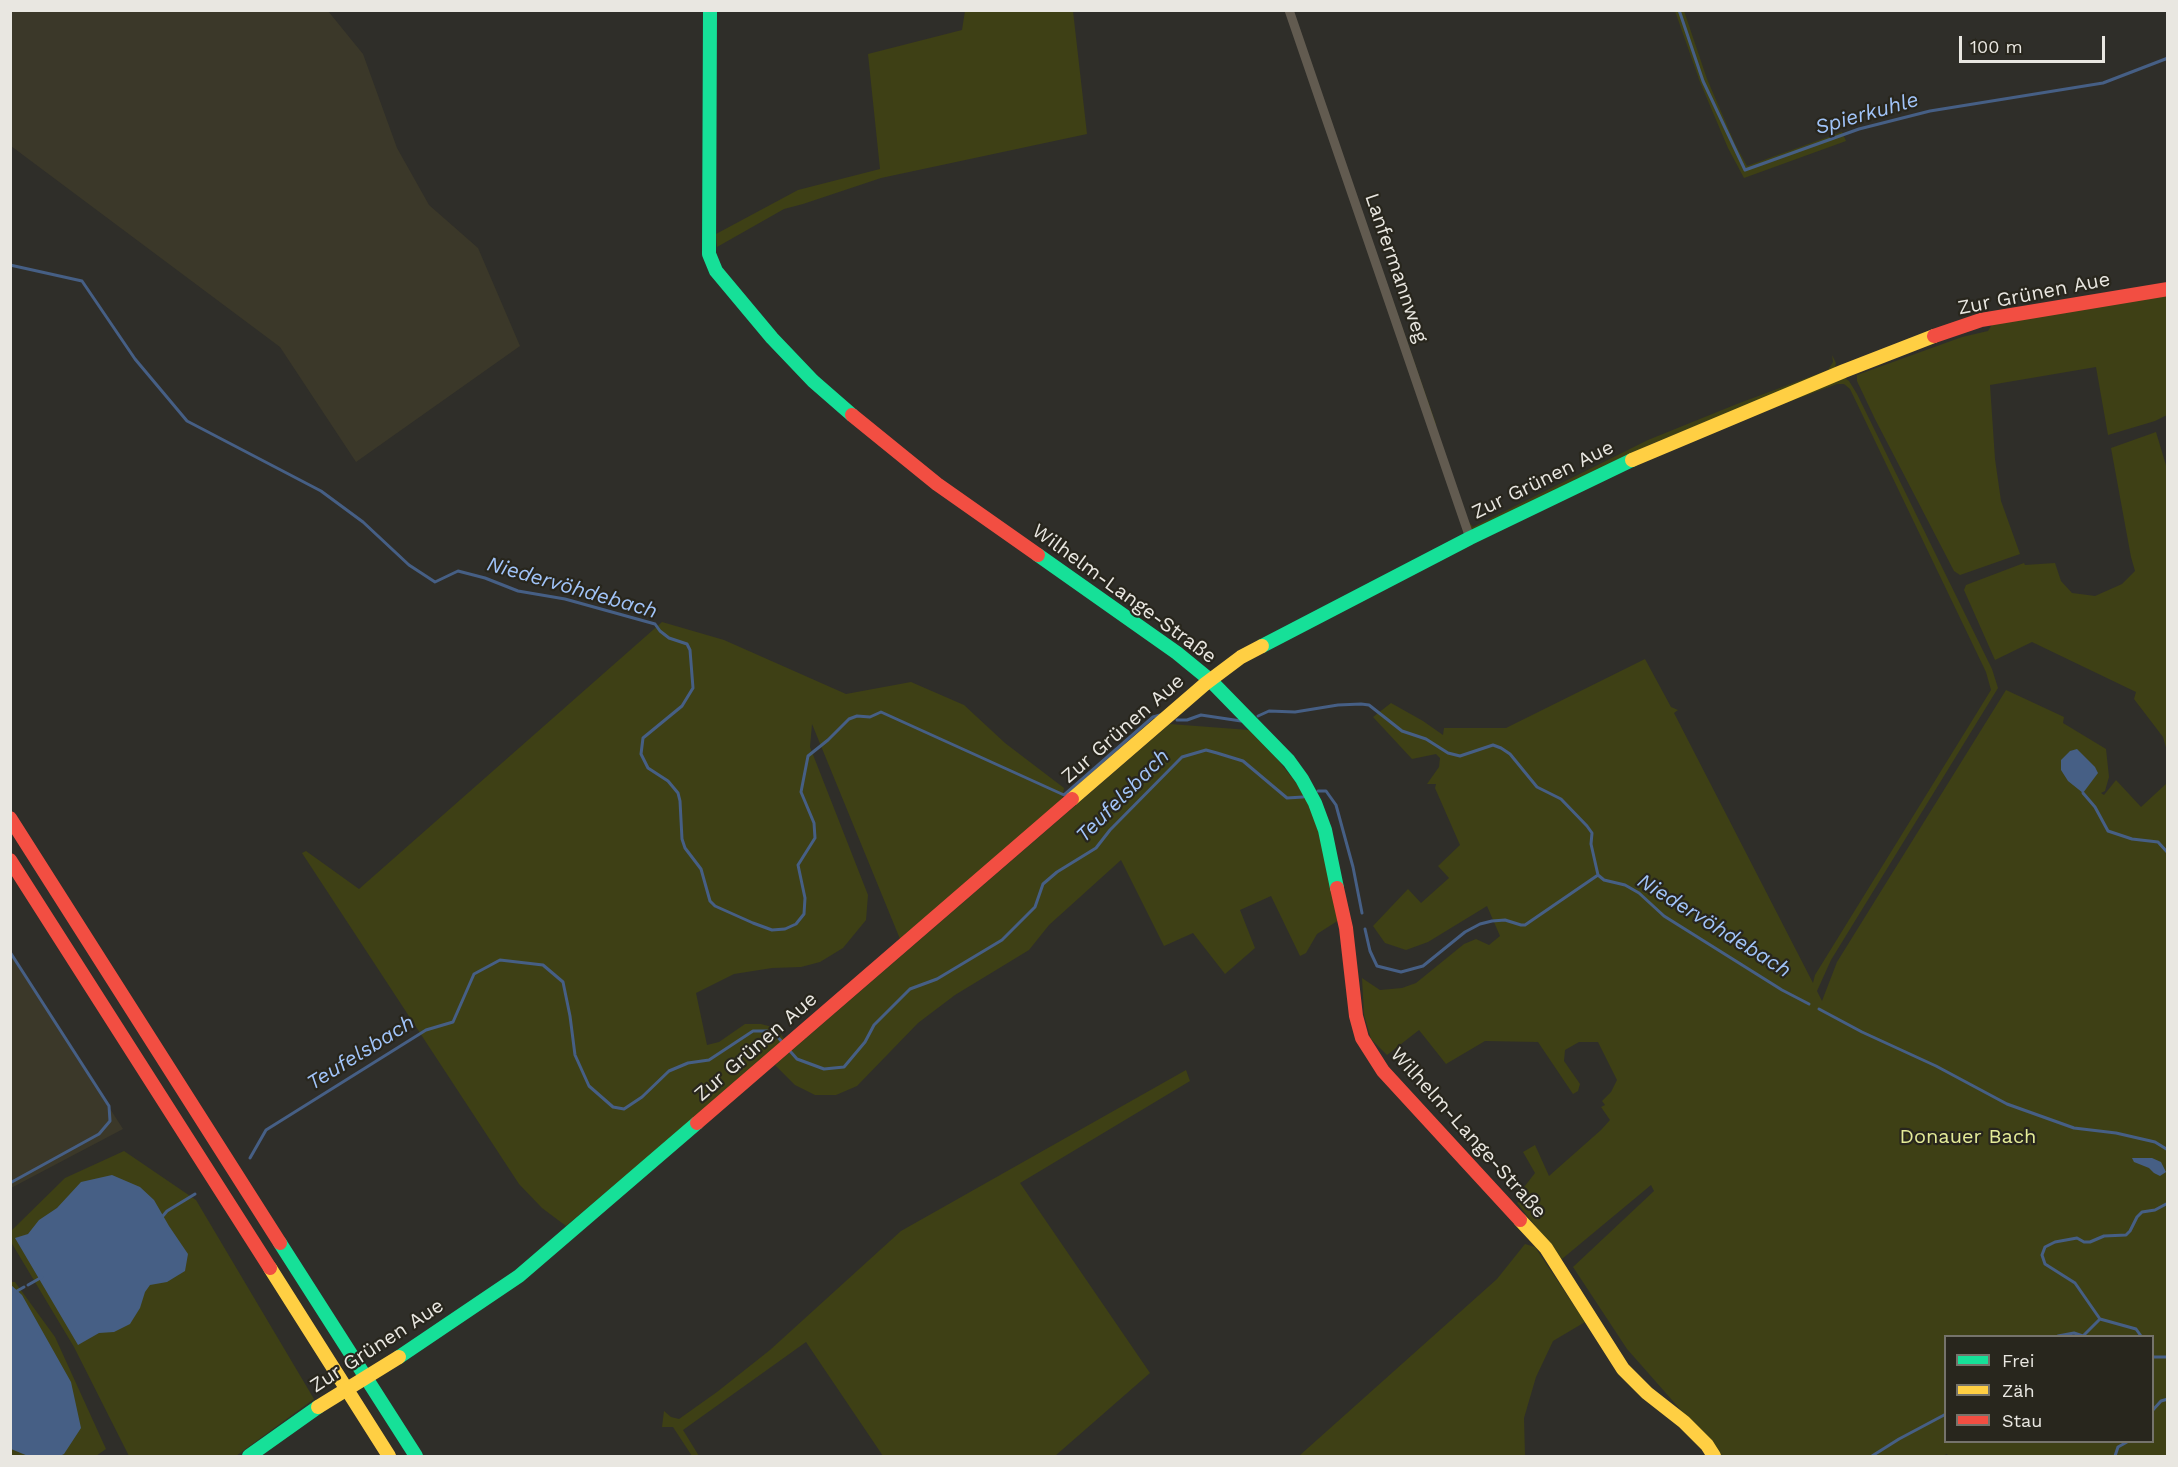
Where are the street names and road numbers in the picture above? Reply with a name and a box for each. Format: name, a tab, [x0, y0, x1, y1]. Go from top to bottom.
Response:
street label: Lanfermannweg	[1359, 190, 1433, 346]
street label: Zur Grünen Aue	[1956, 267, 2112, 321]
street label: Zur Grünen Aue	[1468, 435, 1618, 525]
street label: Wilhelm-Lange-Straße	[1027, 519, 1221, 669]
street label: Zur Grünen Aue	[1057, 669, 1189, 789]
street label: Zur Grünen Aue	[690, 987, 822, 1107]
street label: Wilhelm-Lange-Straße	[1385, 1043, 1551, 1223]
street label: Zur Grünen Aue	[306, 1294, 448, 1398]

